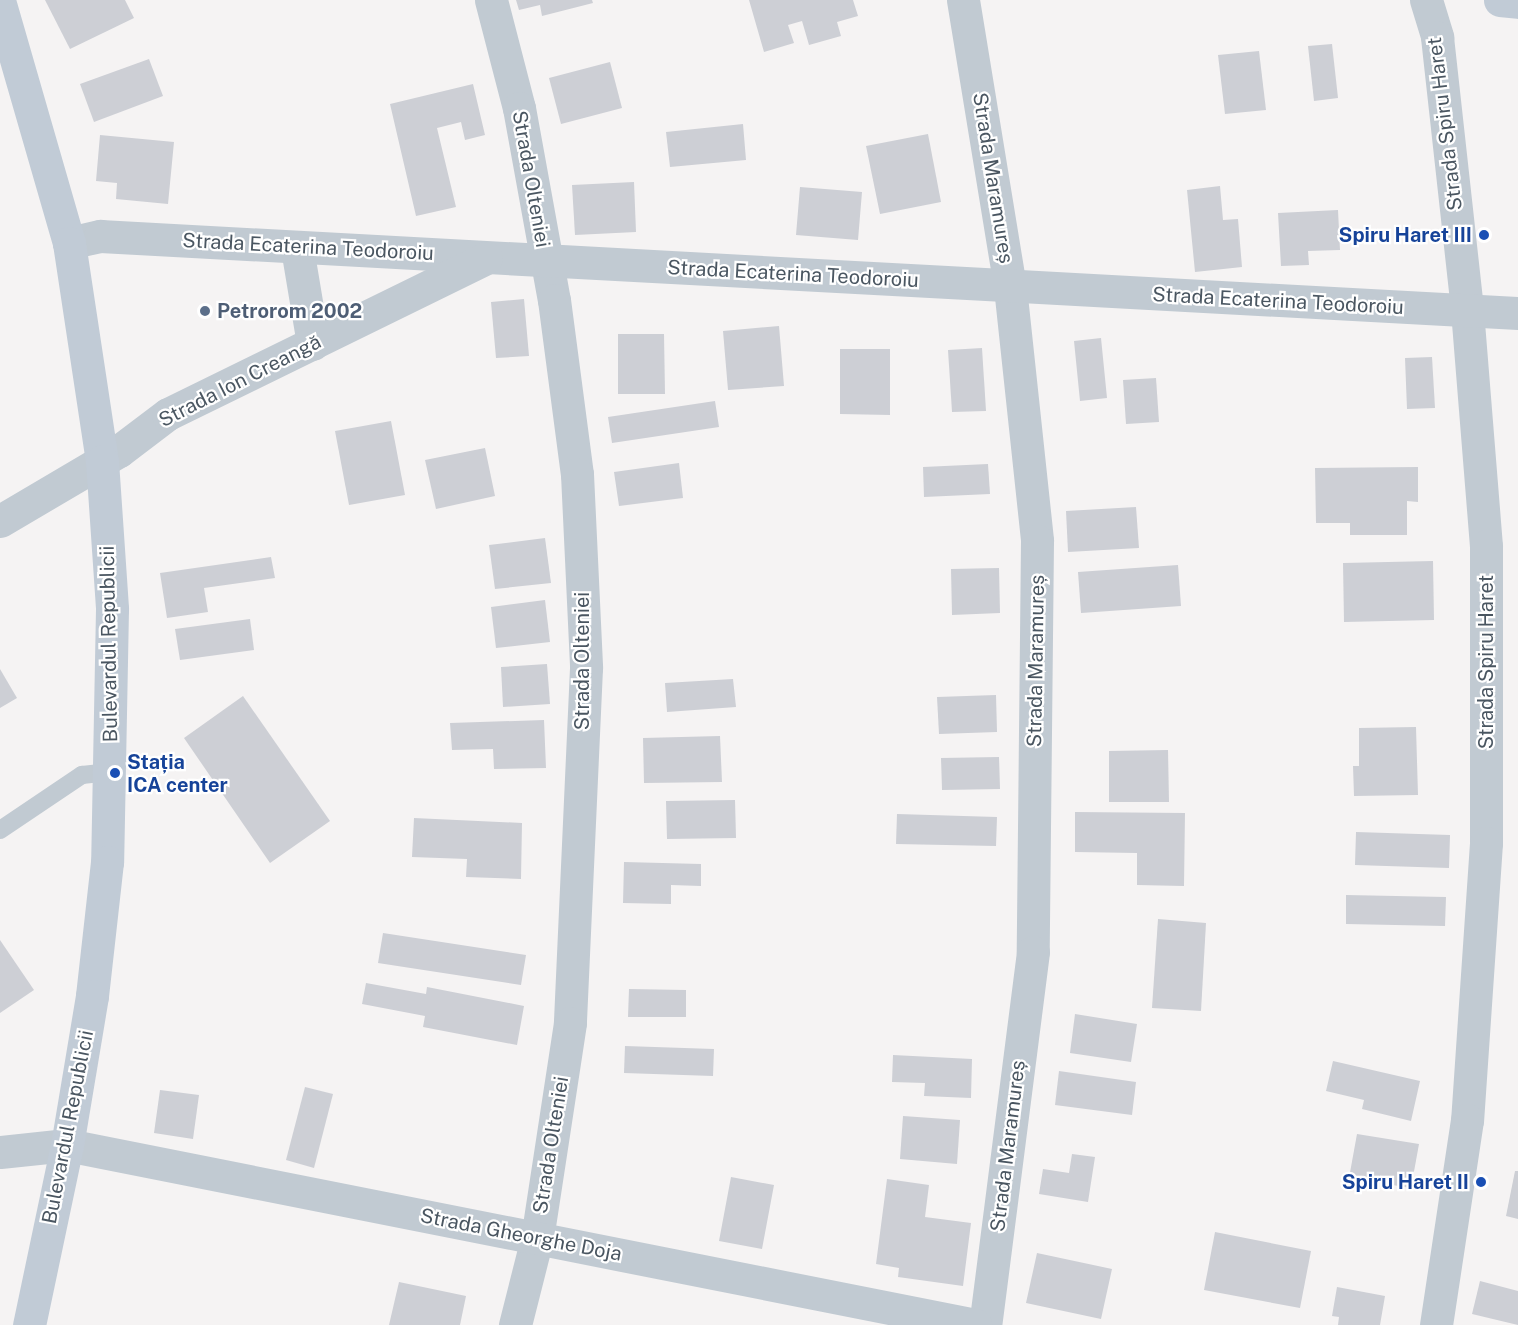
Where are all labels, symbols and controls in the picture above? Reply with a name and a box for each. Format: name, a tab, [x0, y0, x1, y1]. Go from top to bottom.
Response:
street label: Strada Spiru Haret	[1422, 36, 1468, 212]
street label: Strada Maramureș	[968, 91, 1018, 265]
street label: Strada Olteniei	[507, 109, 555, 249]
place label: Spiru Haret III	[1339, 223, 1472, 247]
street label: Strada Ecaterina Teodoroiu	[182, 228, 434, 266]
marker: Spiru Haret III	[1477, 228, 1491, 242]
street label: Strada Ecaterina Teodoroiu	[667, 255, 919, 293]
street label: Strada Ecaterina Teodoroiu	[1152, 282, 1404, 320]
place label: Petrorom 2002	[217, 299, 362, 323]
marker: Petrorom 2002	[198, 304, 212, 318]
street label: Strada Ion Creangă	[155, 330, 325, 432]
street label: Bulevardul Republicii	[95, 545, 123, 743]
street label: Strada Maramureș	[1022, 575, 1050, 747]
street label: Strada Spiru Haret	[1474, 575, 1498, 749]
street label: Strada Olteniei	[570, 592, 594, 730]
place label: Stația ICA center	[127, 750, 228, 797]
marker: Stația ICA center	[108, 766, 122, 780]
street label: Bulevardul Republicii	[37, 1028, 99, 1226]
street label: Strada Maramureș	[986, 1059, 1030, 1233]
street label: Strada Olteniei	[528, 1075, 574, 1215]
place label: Spiru Haret II	[1342, 1170, 1469, 1194]
marker: Spiru Haret II	[1474, 1175, 1488, 1189]
street label: Strada Gheorghe Doja	[418, 1204, 624, 1266]

